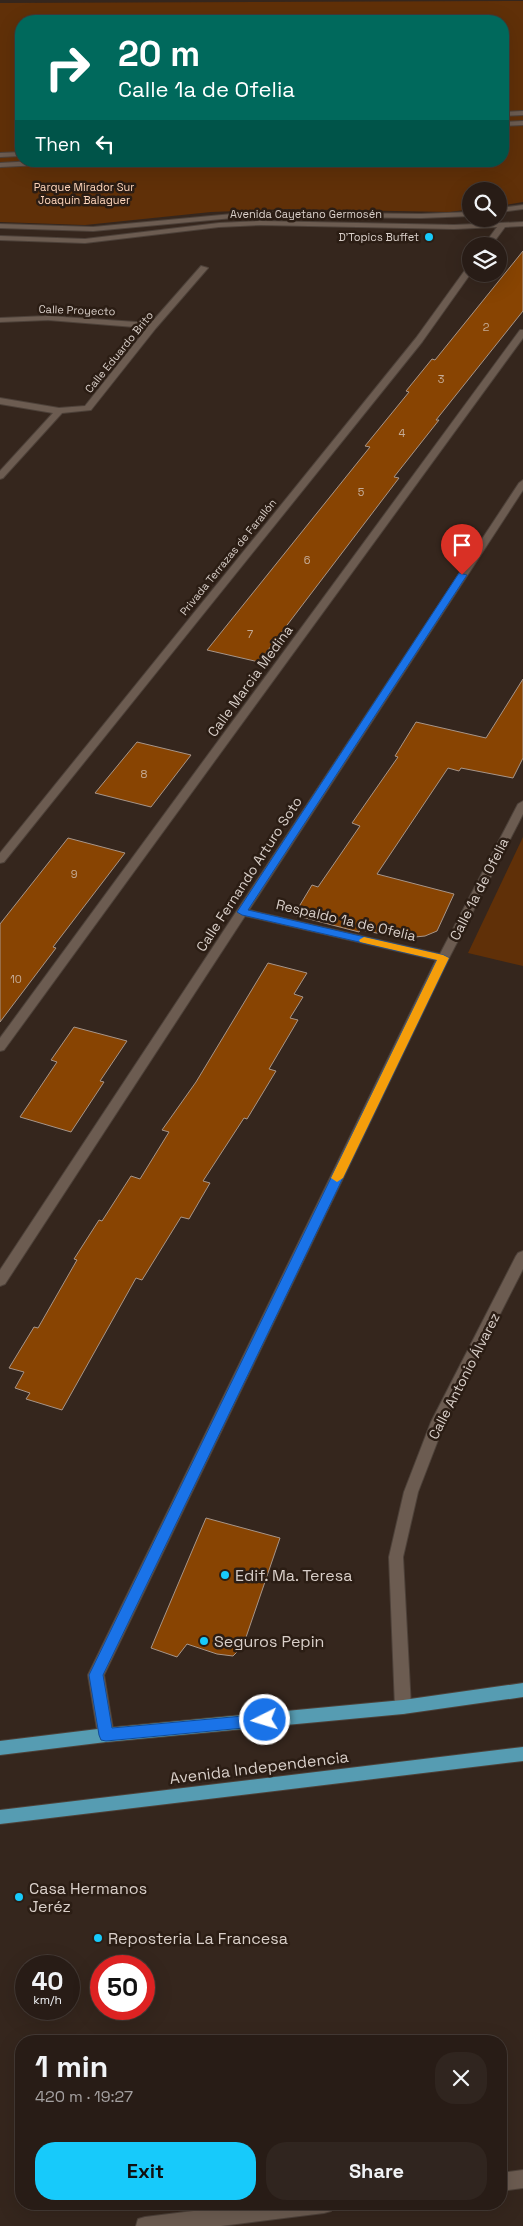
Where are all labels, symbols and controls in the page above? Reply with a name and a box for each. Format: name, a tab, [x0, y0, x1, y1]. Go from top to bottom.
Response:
text: 20 m	[118, 32, 200, 76]
icon: right	[35, 35, 100, 100]
text: Calle 1a de Ofelia	[118, 75, 295, 103]
icon: left	[91, 130, 119, 158]
text: Then	[35, 132, 81, 157]
park label: Parque Mirador Sur Joaquín Balaguer	[34, 180, 134, 207]
map controls	[462, 182, 507, 282]
button: search	[462, 182, 507, 227]
street label: Avenida Cayetano Germosén	[230, 207, 382, 221]
place label: D'Topics Buffet	[338, 230, 419, 244]
marker: D'Topics Buffet	[423, 231, 435, 243]
button: layers	[462, 237, 507, 282]
street label: Calle Proyecto	[38, 302, 116, 318]
street label: Calle Eduardo Brito	[82, 308, 156, 396]
house number: 2	[483, 320, 490, 334]
house number: 3	[438, 372, 445, 386]
house number: 4	[399, 426, 406, 440]
house number: 5	[358, 485, 365, 499]
street label: Privada Terrazas de Farallón	[177, 496, 279, 618]
pin	[441, 524, 483, 575]
icon: arrive	[448, 531, 476, 559]
house number: 6	[304, 553, 311, 567]
street label: Calle Marcia Medina	[203, 622, 297, 740]
house number: 7	[247, 627, 253, 641]
house number: 8	[141, 767, 148, 781]
street label: Calle Fernando Arturo Soto	[192, 793, 306, 955]
street label: Calle 1a de Ofelia	[445, 835, 513, 943]
house number: 9	[71, 867, 78, 881]
street label: Respaldo 1a de Ofelia	[274, 895, 418, 945]
house number: 10	[10, 972, 22, 986]
street label: Calle Antonio Álvarez	[424, 1310, 504, 1442]
place label: Edif. Ma. Teresa	[235, 1565, 352, 1586]
marker: Edif. Ma. Teresa	[219, 1569, 231, 1581]
place label: Seguros Pepin	[214, 1631, 324, 1652]
marker: Seguros Pepin	[198, 1635, 210, 1647]
position arrow	[238, 1693, 290, 1745]
street label: Avenida Independencia	[168, 1746, 350, 1789]
place label: Casa Hermanos Jeréz	[29, 1878, 147, 1917]
marker: Casa Hermanos Jeréz	[13, 1891, 25, 1903]
place label: Reposteria La Francesa	[108, 1928, 288, 1949]
marker: Reposteria La Francesa	[92, 1932, 104, 1944]
speed limit sign: 50	[90, 1955, 155, 2020]
text: 40	[31, 1965, 64, 1997]
text: km/h	[33, 1992, 62, 2008]
text: 1 min	[35, 2047, 108, 2086]
button: close	[435, 2052, 487, 2104]
text: 420 m · 19:27	[35, 2086, 133, 2107]
button: Exit	[35, 2142, 256, 2200]
button: Share	[266, 2142, 487, 2200]

